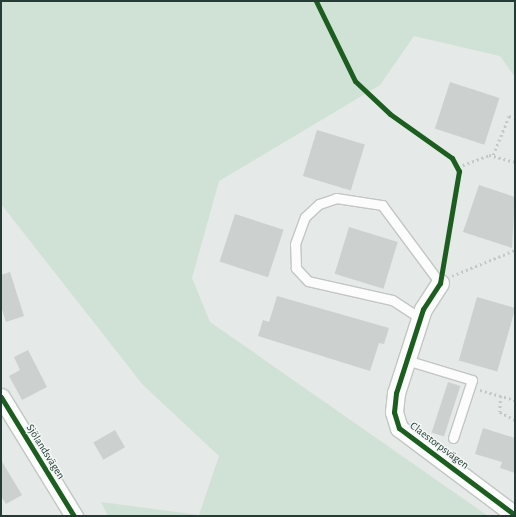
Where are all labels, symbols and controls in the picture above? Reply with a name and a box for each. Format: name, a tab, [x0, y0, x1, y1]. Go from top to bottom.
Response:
street label: Claestorpsvägen	[407, 420, 471, 472]
street label: Sjölandsvägen	[23, 422, 67, 482]

